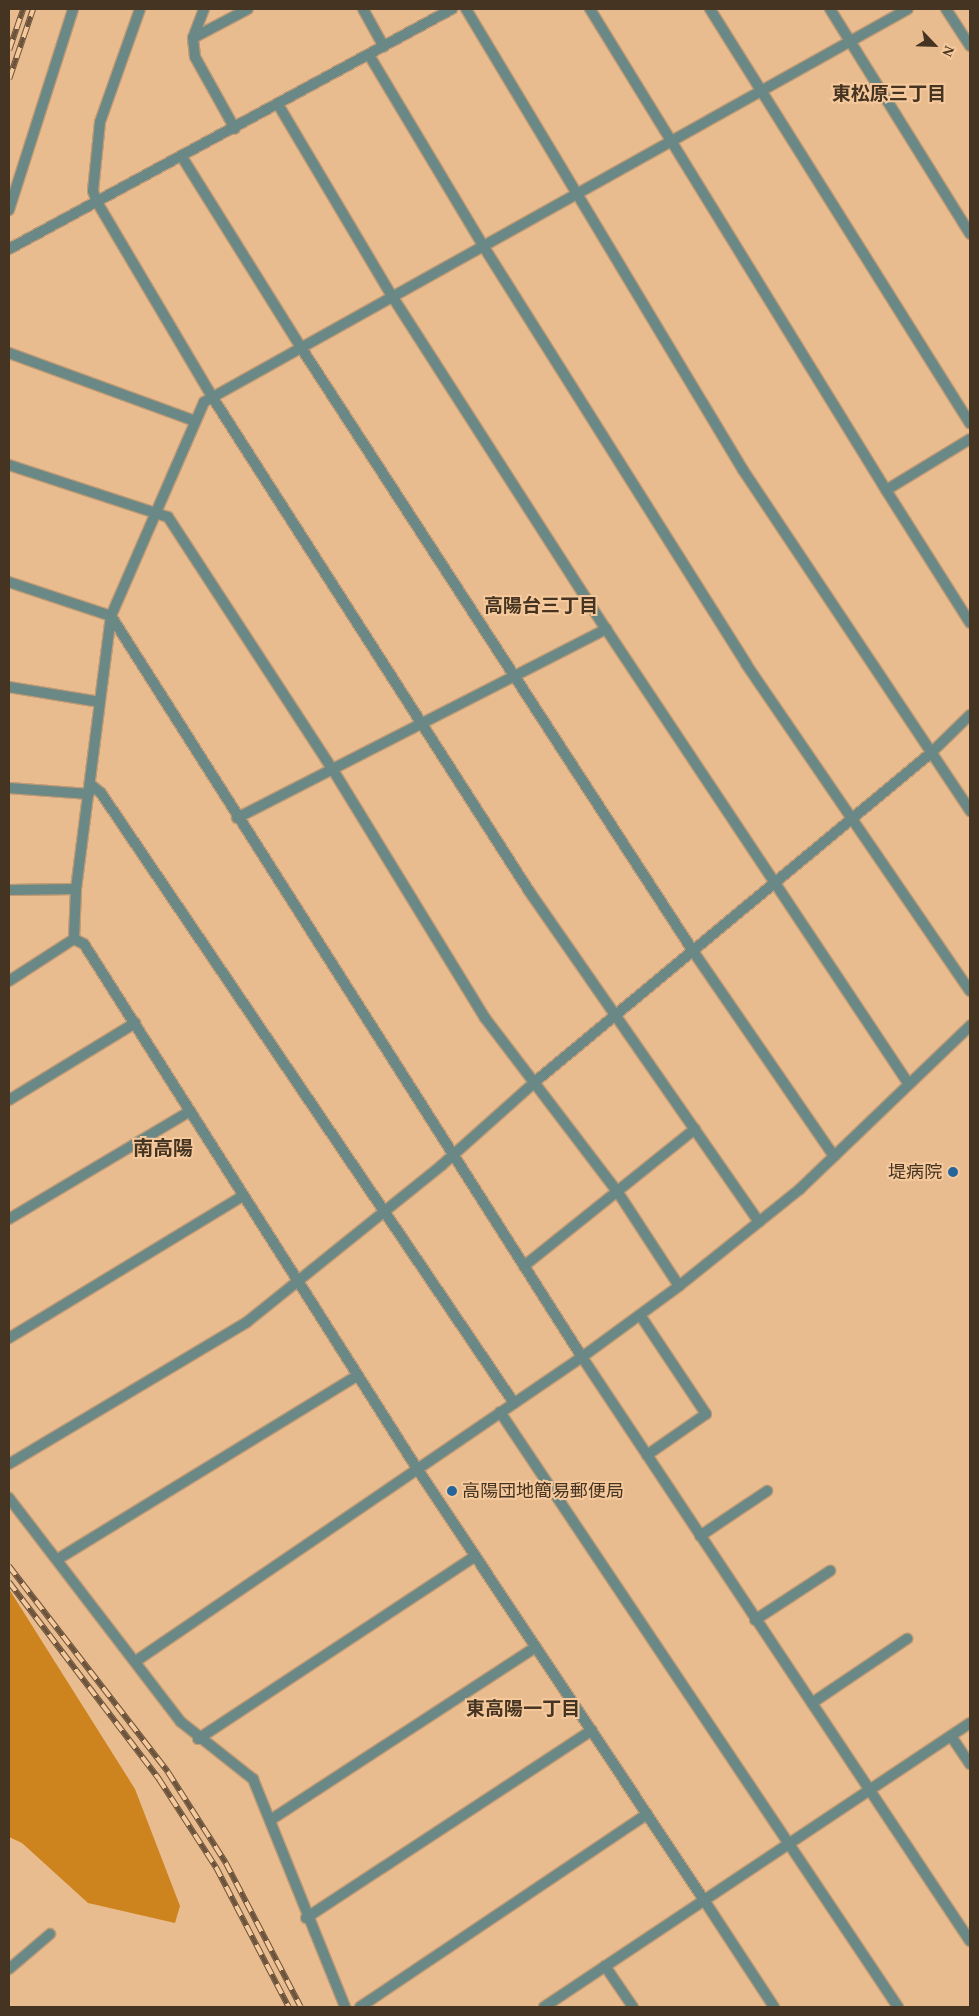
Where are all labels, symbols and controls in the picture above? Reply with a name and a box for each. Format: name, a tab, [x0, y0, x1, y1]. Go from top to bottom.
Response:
north arrow	[909, 20, 959, 70]
text: N	[939, 44, 957, 59]
district label: 東松原三丁目	[832, 83, 946, 105]
district label: 高陽台三丁目	[484, 595, 598, 617]
district label: 南高陽	[133, 1136, 193, 1160]
place label: 堤病院	[888, 1161, 942, 1183]
marker: 堤病院	[946, 1165, 960, 1179]
place label: 高陽団地簡易郵便局	[462, 1480, 624, 1502]
marker: 高陽団地簡易郵便局	[446, 1485, 458, 1497]
district label: 東高陽一丁目	[466, 1698, 580, 1720]

